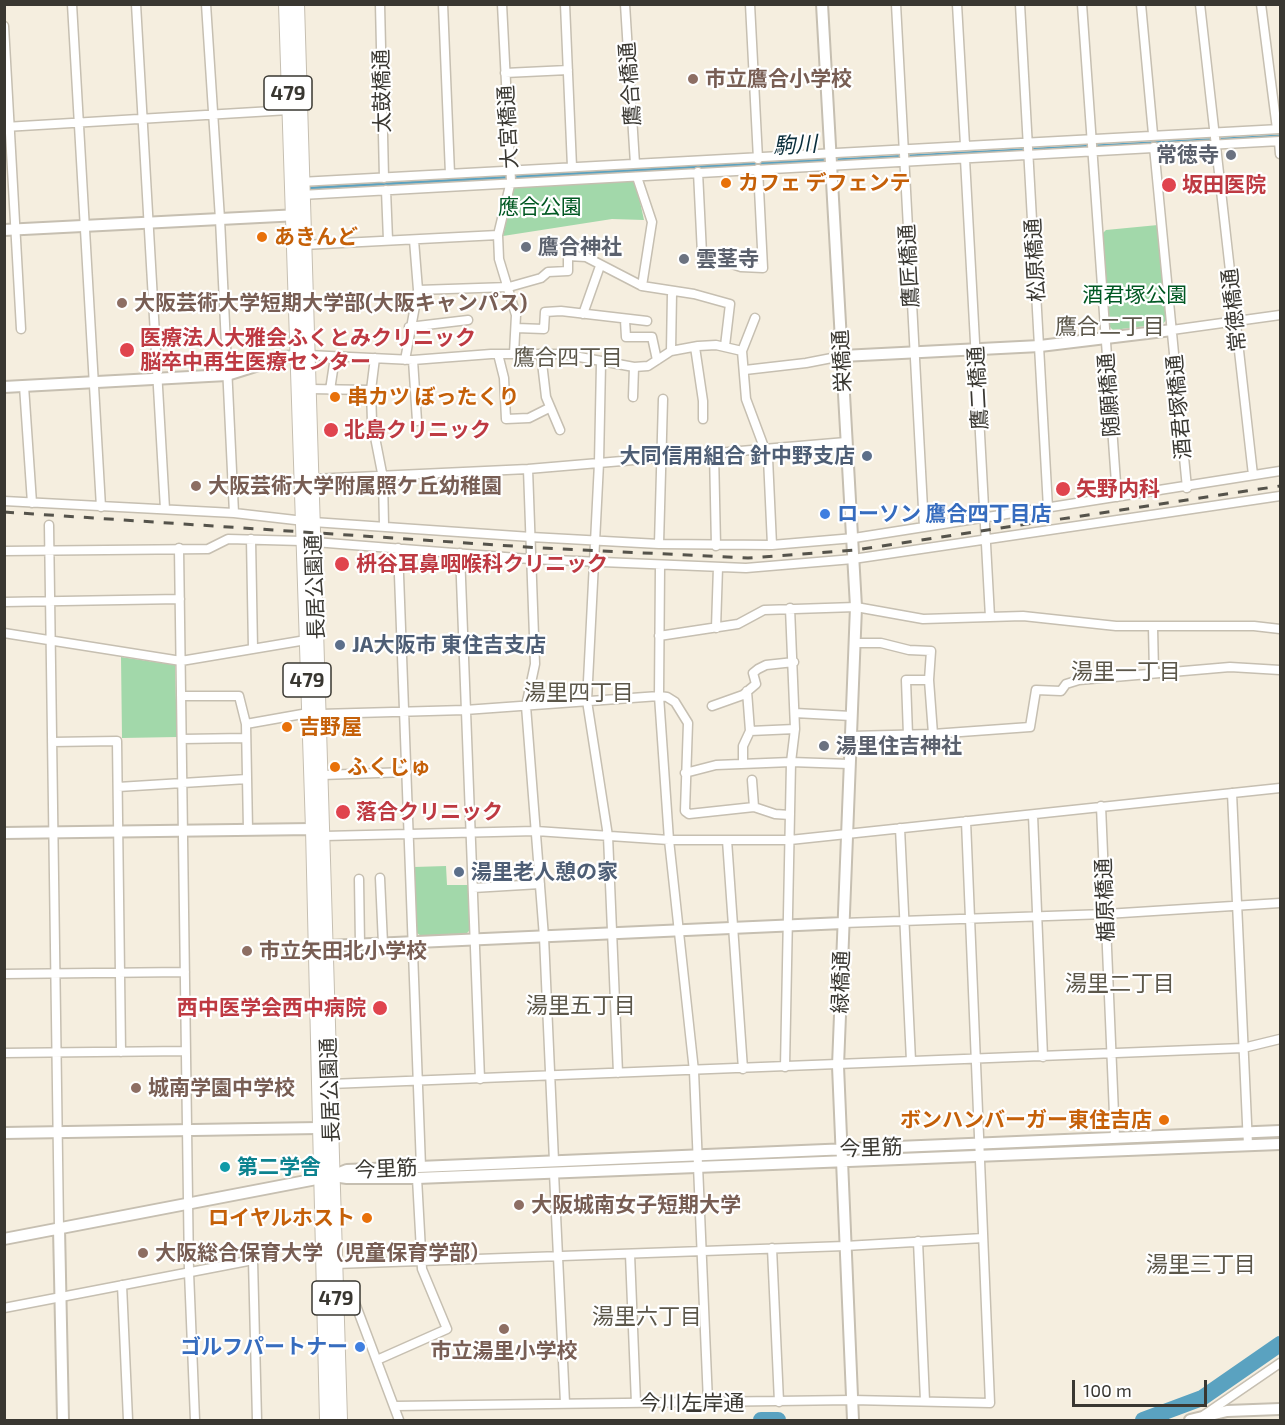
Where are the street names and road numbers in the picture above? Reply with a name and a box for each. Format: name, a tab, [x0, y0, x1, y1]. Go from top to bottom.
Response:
street label: 鷹合橋通	[615, 41, 645, 127]
street label: 太鼓橋通	[369, 49, 395, 133]
road number: 479	[264, 76, 312, 110]
street label: 大宮橋通	[493, 84, 523, 170]
street label: 松原橋通	[1020, 217, 1050, 303]
street label: 鷹匠橋通	[894, 223, 924, 309]
street label: 常徳橋通	[1217, 267, 1251, 353]
street label: 栄橋通	[828, 329, 856, 393]
street label: 鷹二橋通	[963, 345, 993, 431]
street label: 随願橋通	[1094, 352, 1124, 438]
street label: 酒君塚橋通	[1162, 354, 1196, 460]
street label: 長居公園通	[301, 534, 329, 640]
road number: 479	[283, 663, 331, 697]
street label: 楯原橋通	[1091, 858, 1119, 942]
street label: 緑橋通	[827, 950, 855, 1014]
street label: 長居公園通	[316, 1037, 344, 1143]
street label: 今里筋	[839, 1134, 903, 1162]
street label: 今里筋	[354, 1155, 418, 1183]
road number: 479	[312, 1281, 360, 1315]
street label: 今川左岸通	[640, 1390, 744, 1416]

